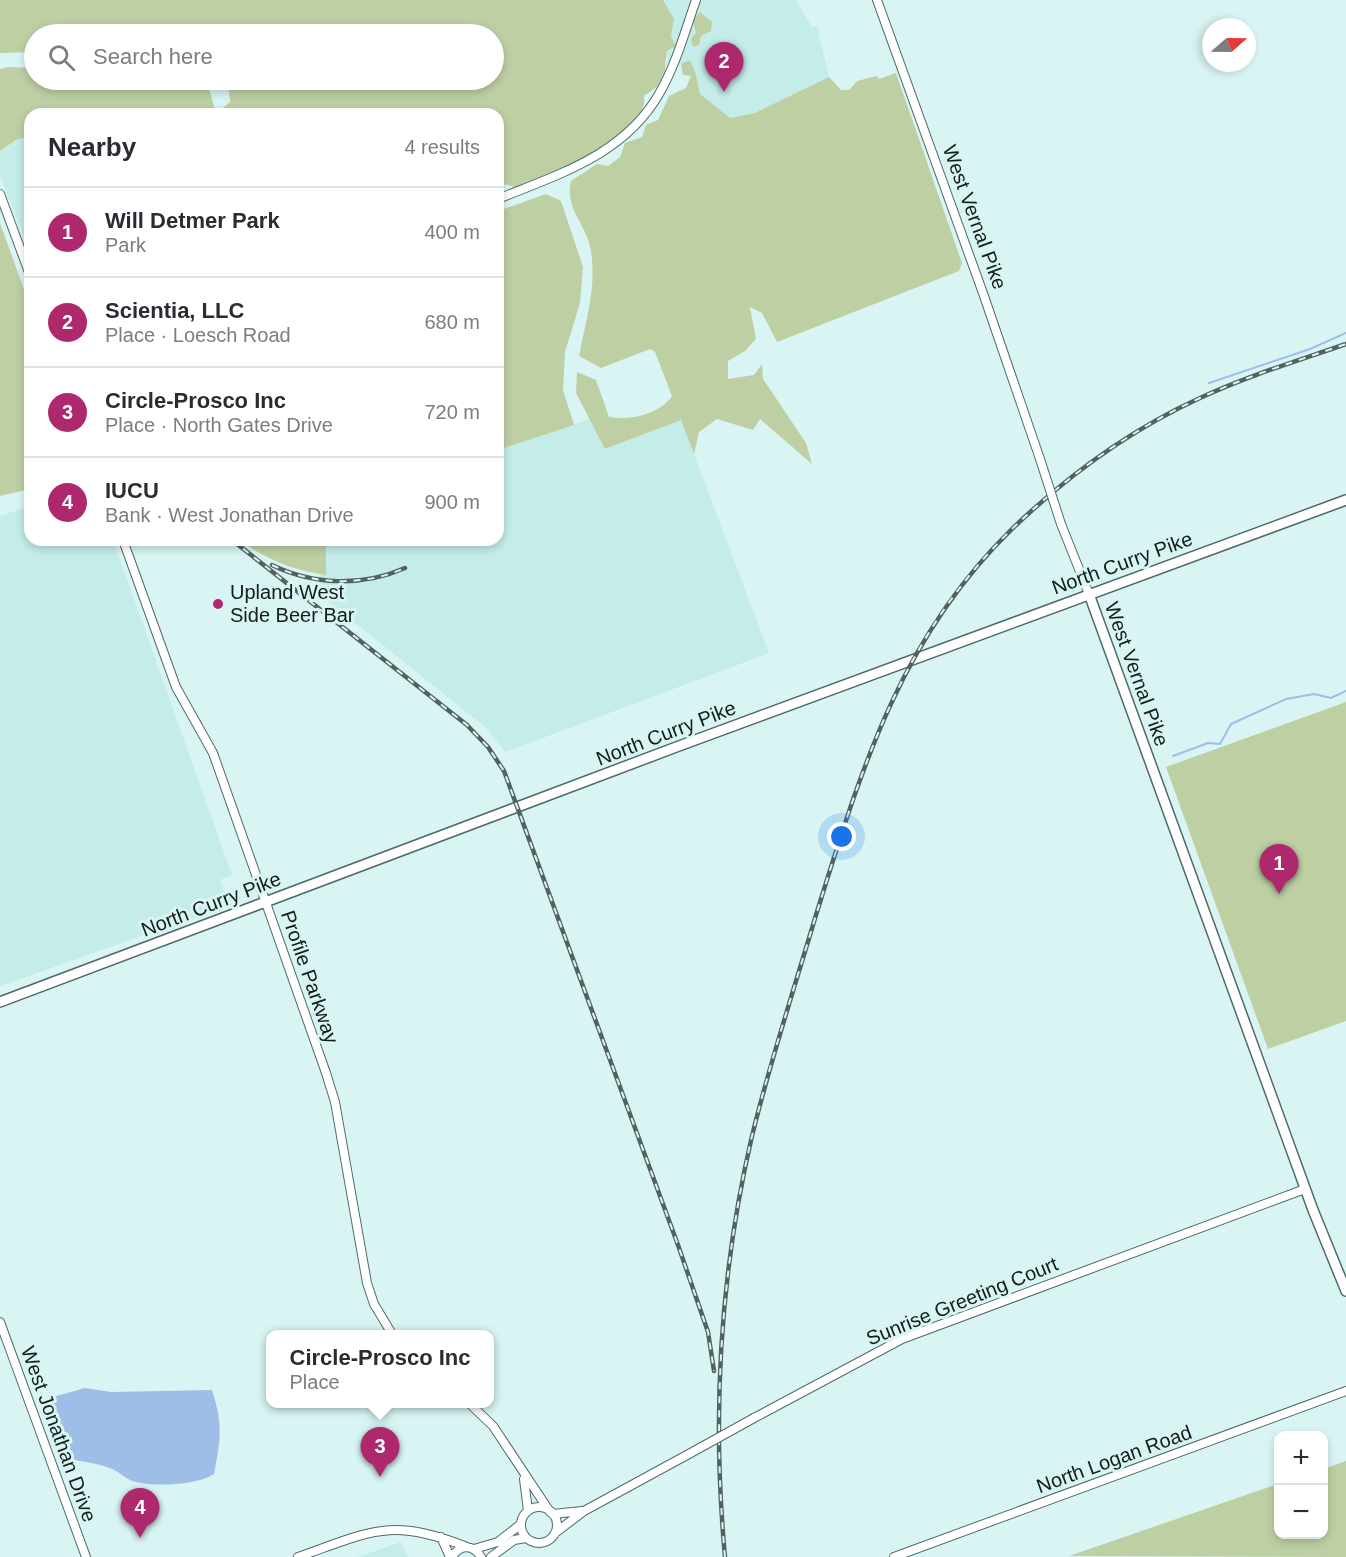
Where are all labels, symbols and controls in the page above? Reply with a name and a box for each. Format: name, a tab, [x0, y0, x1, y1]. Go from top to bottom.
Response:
north arrow	[1202, 18, 1256, 72]
search box	[24, 24, 504, 90]
icon: search	[45, 41, 78, 74]
pin: 2	[704, 42, 744, 92]
text: Search here	[93, 44, 213, 69]
text: Nearby	[48, 132, 136, 162]
text: 4 results	[404, 136, 480, 158]
street label: West Vernal Pike	[939, 142, 1011, 292]
text: Will Detmer Park	[105, 208, 280, 233]
text: 1	[62, 221, 73, 243]
text: 400 m	[424, 221, 480, 243]
text: Park	[105, 234, 146, 256]
text: Scientia, LLC	[105, 298, 244, 323]
text: 2	[62, 311, 73, 333]
text: 680 m	[424, 311, 480, 333]
text: Place · Loesch Road	[105, 324, 291, 346]
text: Circle-Prosco Inc	[105, 388, 286, 413]
text: 3	[62, 401, 73, 423]
text: 720 m	[424, 401, 480, 423]
text: Place · North Gates Drive	[105, 414, 333, 436]
text: IUCU	[105, 478, 159, 503]
text: 4	[62, 491, 73, 513]
text: 900 m	[424, 491, 480, 513]
text: Bank · West Jonathan Drive	[105, 504, 354, 526]
street label: North Curry Pike	[1049, 527, 1195, 599]
place label: Upland West Side Beer Bar	[230, 581, 355, 626]
marker: Upland West Side Beer Bar	[211, 597, 225, 611]
street label: West Vernal Pike	[1101, 599, 1173, 749]
street label: North Curry Pike	[593, 696, 739, 770]
your location	[827, 822, 856, 851]
pin: 1	[1260, 844, 1298, 894]
street label: North Curry Pike	[138, 867, 284, 941]
street label: Profile Parkway	[277, 908, 343, 1046]
street label: Sunrise Greeting Court	[863, 1252, 1061, 1350]
popup	[266, 1330, 494, 1408]
street label: West Jonathan Drive	[17, 1343, 101, 1525]
text: Circle-Prosco Inc	[290, 1345, 470, 1370]
text: Place	[290, 1371, 340, 1393]
street label: North Logan Road	[1033, 1421, 1195, 1497]
pin: 3	[360, 1428, 400, 1477]
map controls	[1274, 1431, 1328, 1539]
button: +	[1274, 1431, 1328, 1485]
button: −	[1274, 1485, 1328, 1539]
pin: 4	[120, 1488, 160, 1538]

